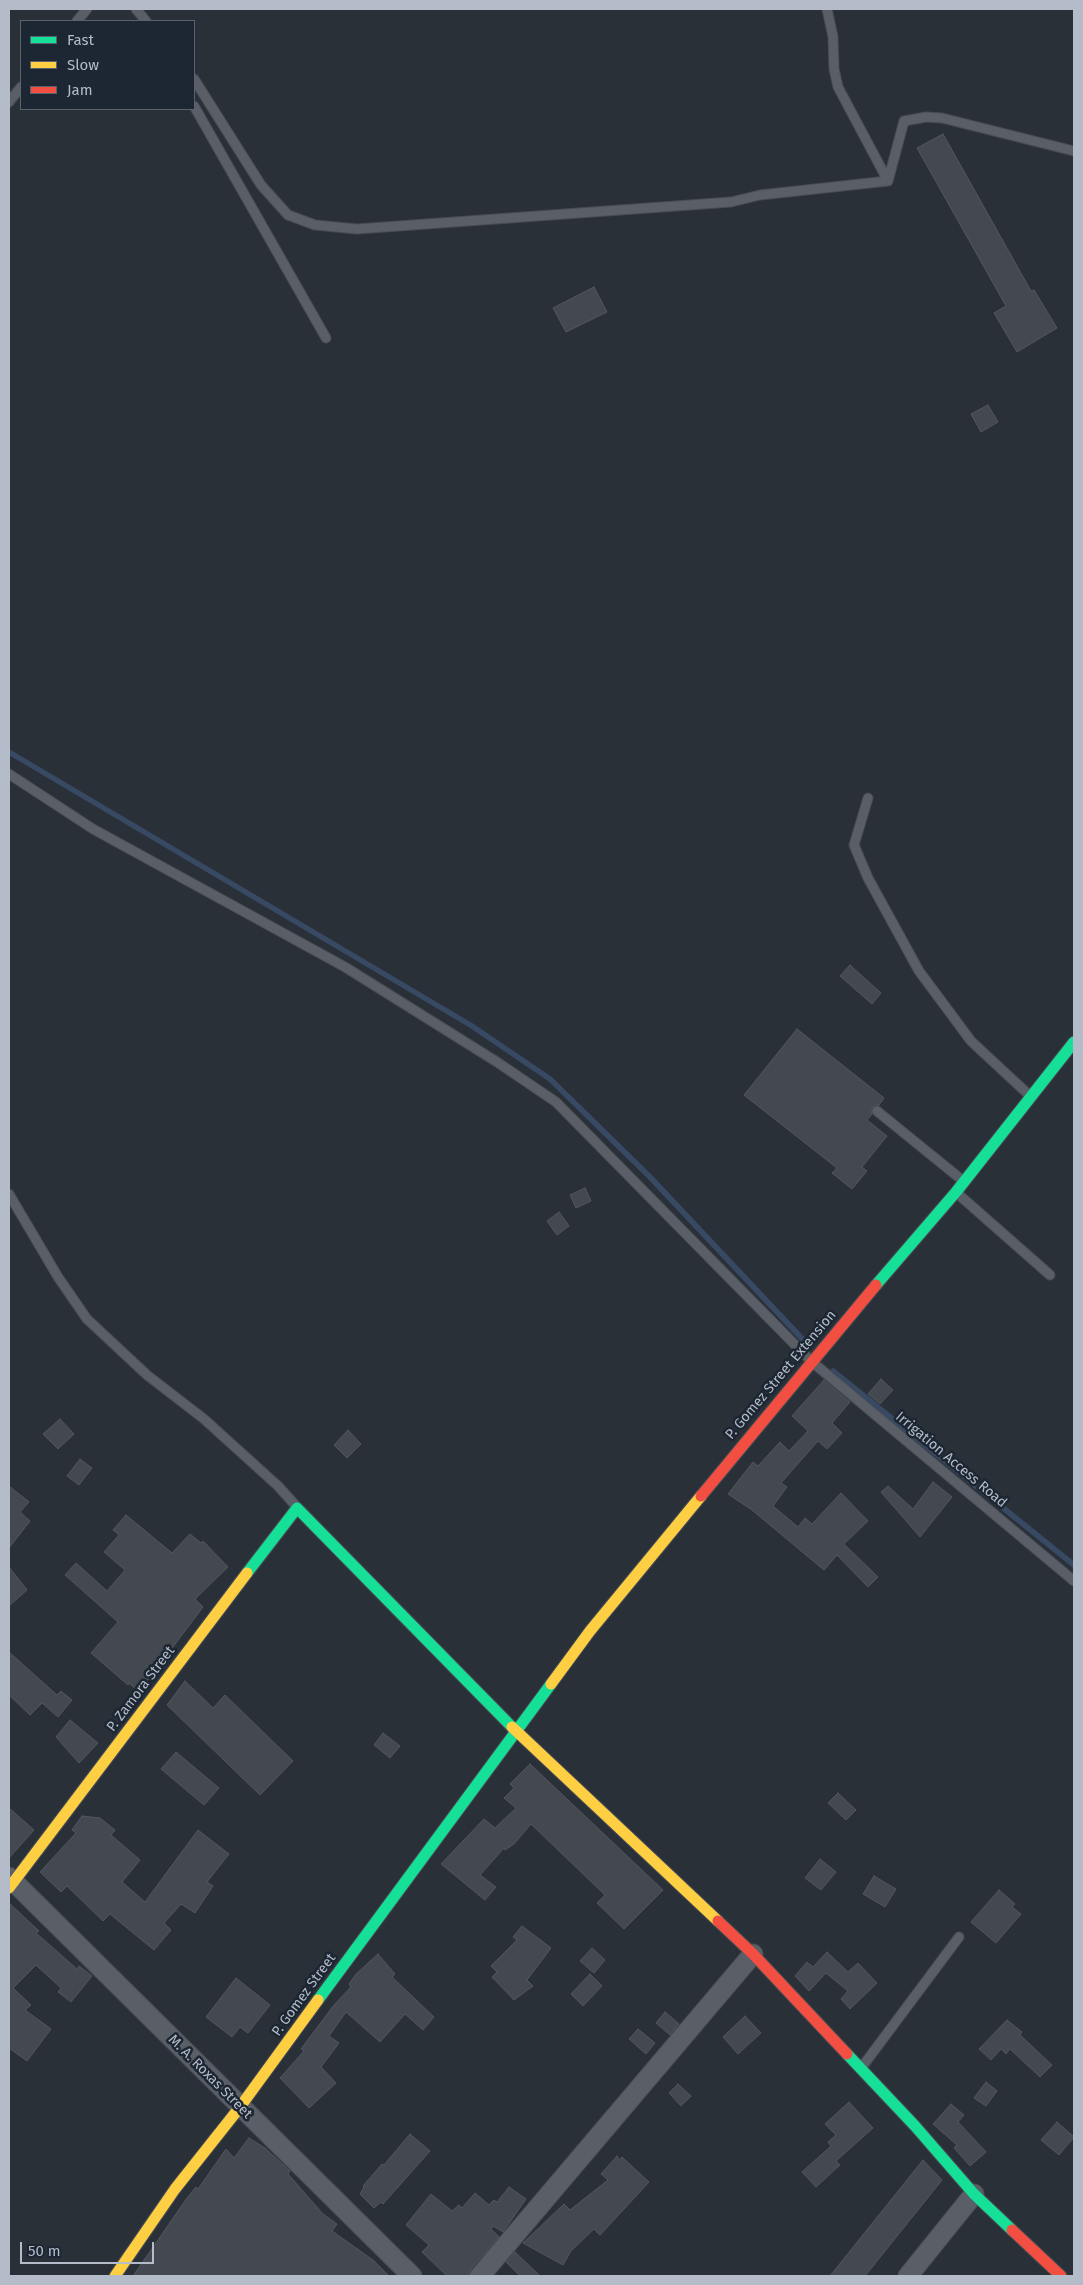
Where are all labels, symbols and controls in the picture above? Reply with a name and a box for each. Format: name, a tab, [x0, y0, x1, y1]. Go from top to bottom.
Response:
legend	[20, 20, 195, 110]
text: Fast	[67, 31, 94, 49]
text: Slow	[67, 56, 99, 74]
text: Jam	[67, 81, 93, 99]
street label: P. Gomez Street Extension	[722, 1307, 840, 1443]
street label: Irrigation Access Road	[892, 1409, 1010, 1511]
street label: P. Zamora Street	[103, 1643, 179, 1735]
street label: P. Gomez Street	[268, 1950, 340, 2040]
street label: M. A. Roxas Street	[165, 2032, 255, 2122]
scale bar	[22, 2232, 156, 2264]
text: 50 m	[28, 2242, 61, 2260]

